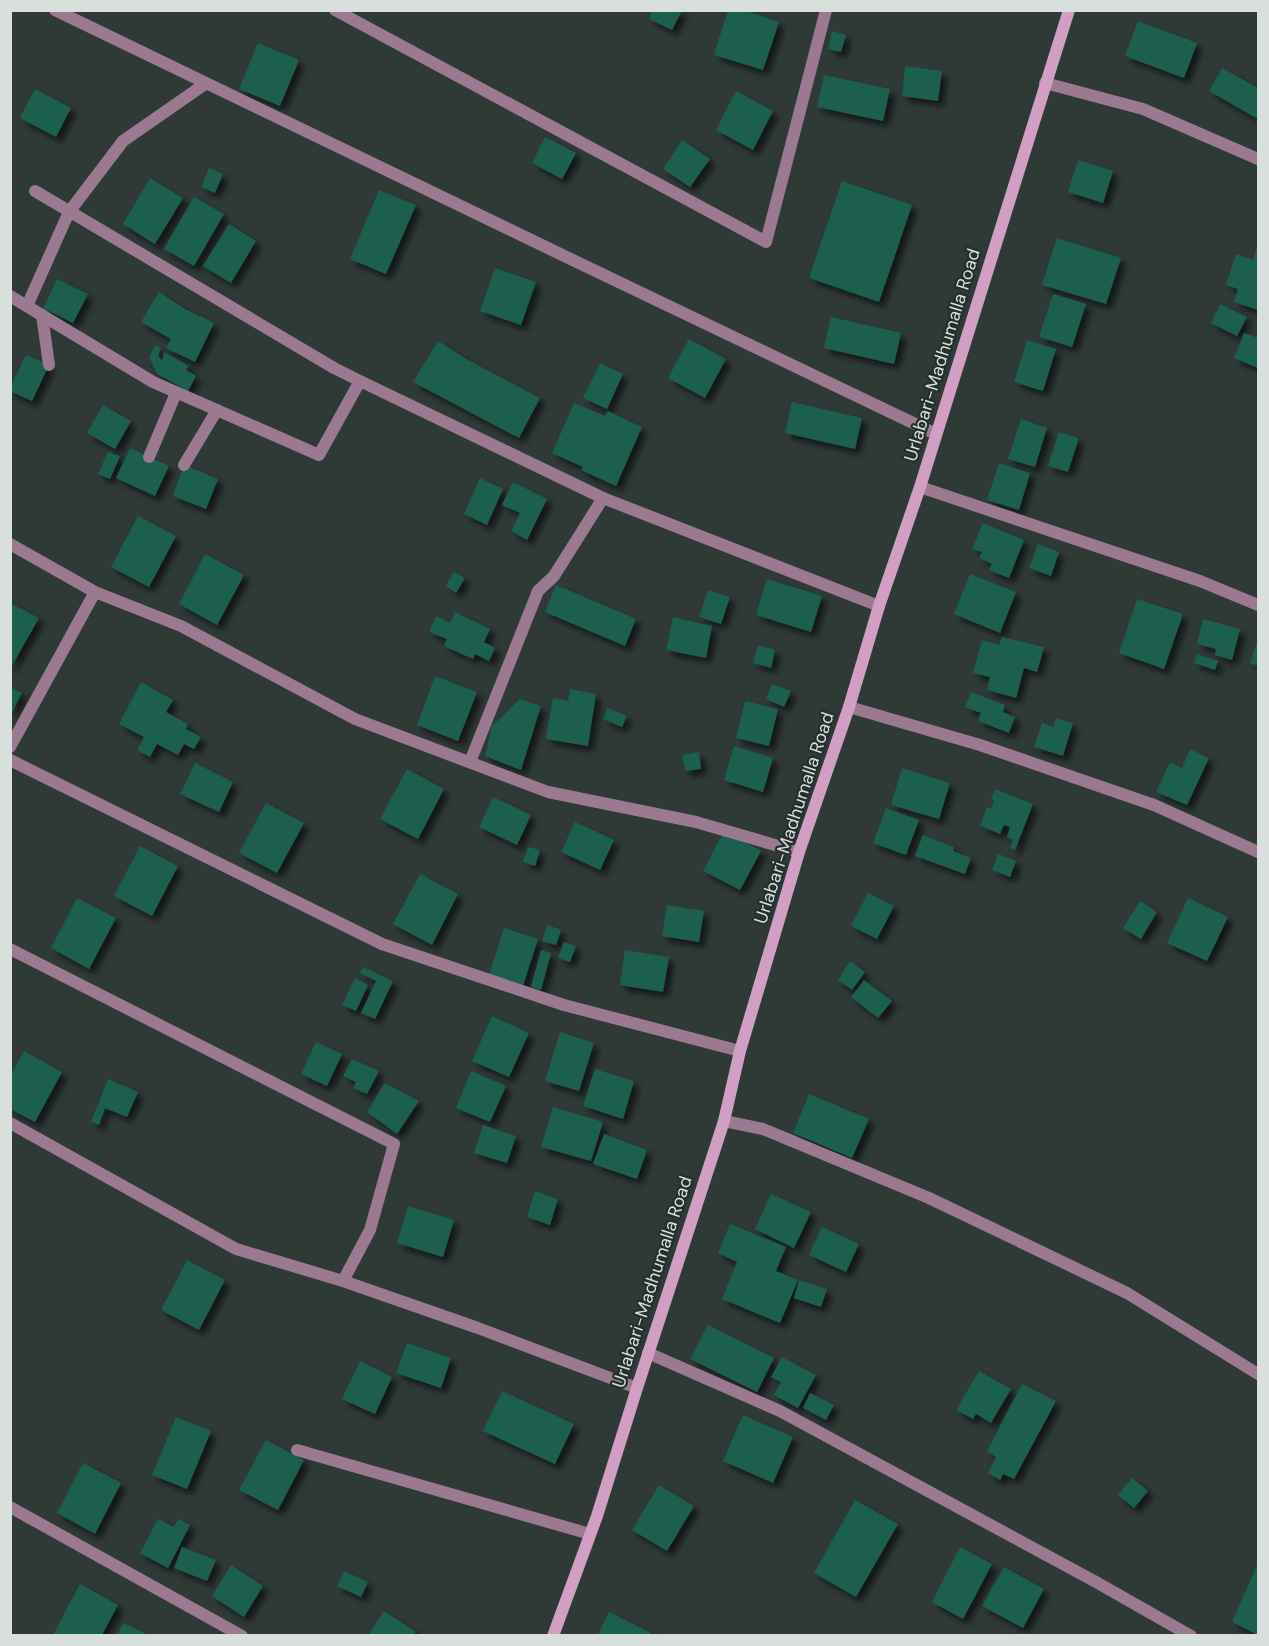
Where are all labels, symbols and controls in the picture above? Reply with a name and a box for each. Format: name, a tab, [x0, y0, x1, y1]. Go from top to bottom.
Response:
street label: Urlabari-Madhumalla Road	[898, 246, 986, 464]
street label: Urlabari-Madhumalla Road	[748, 709, 840, 927]
street label: Urlabari-Madhumalla Road	[606, 1173, 698, 1391]

